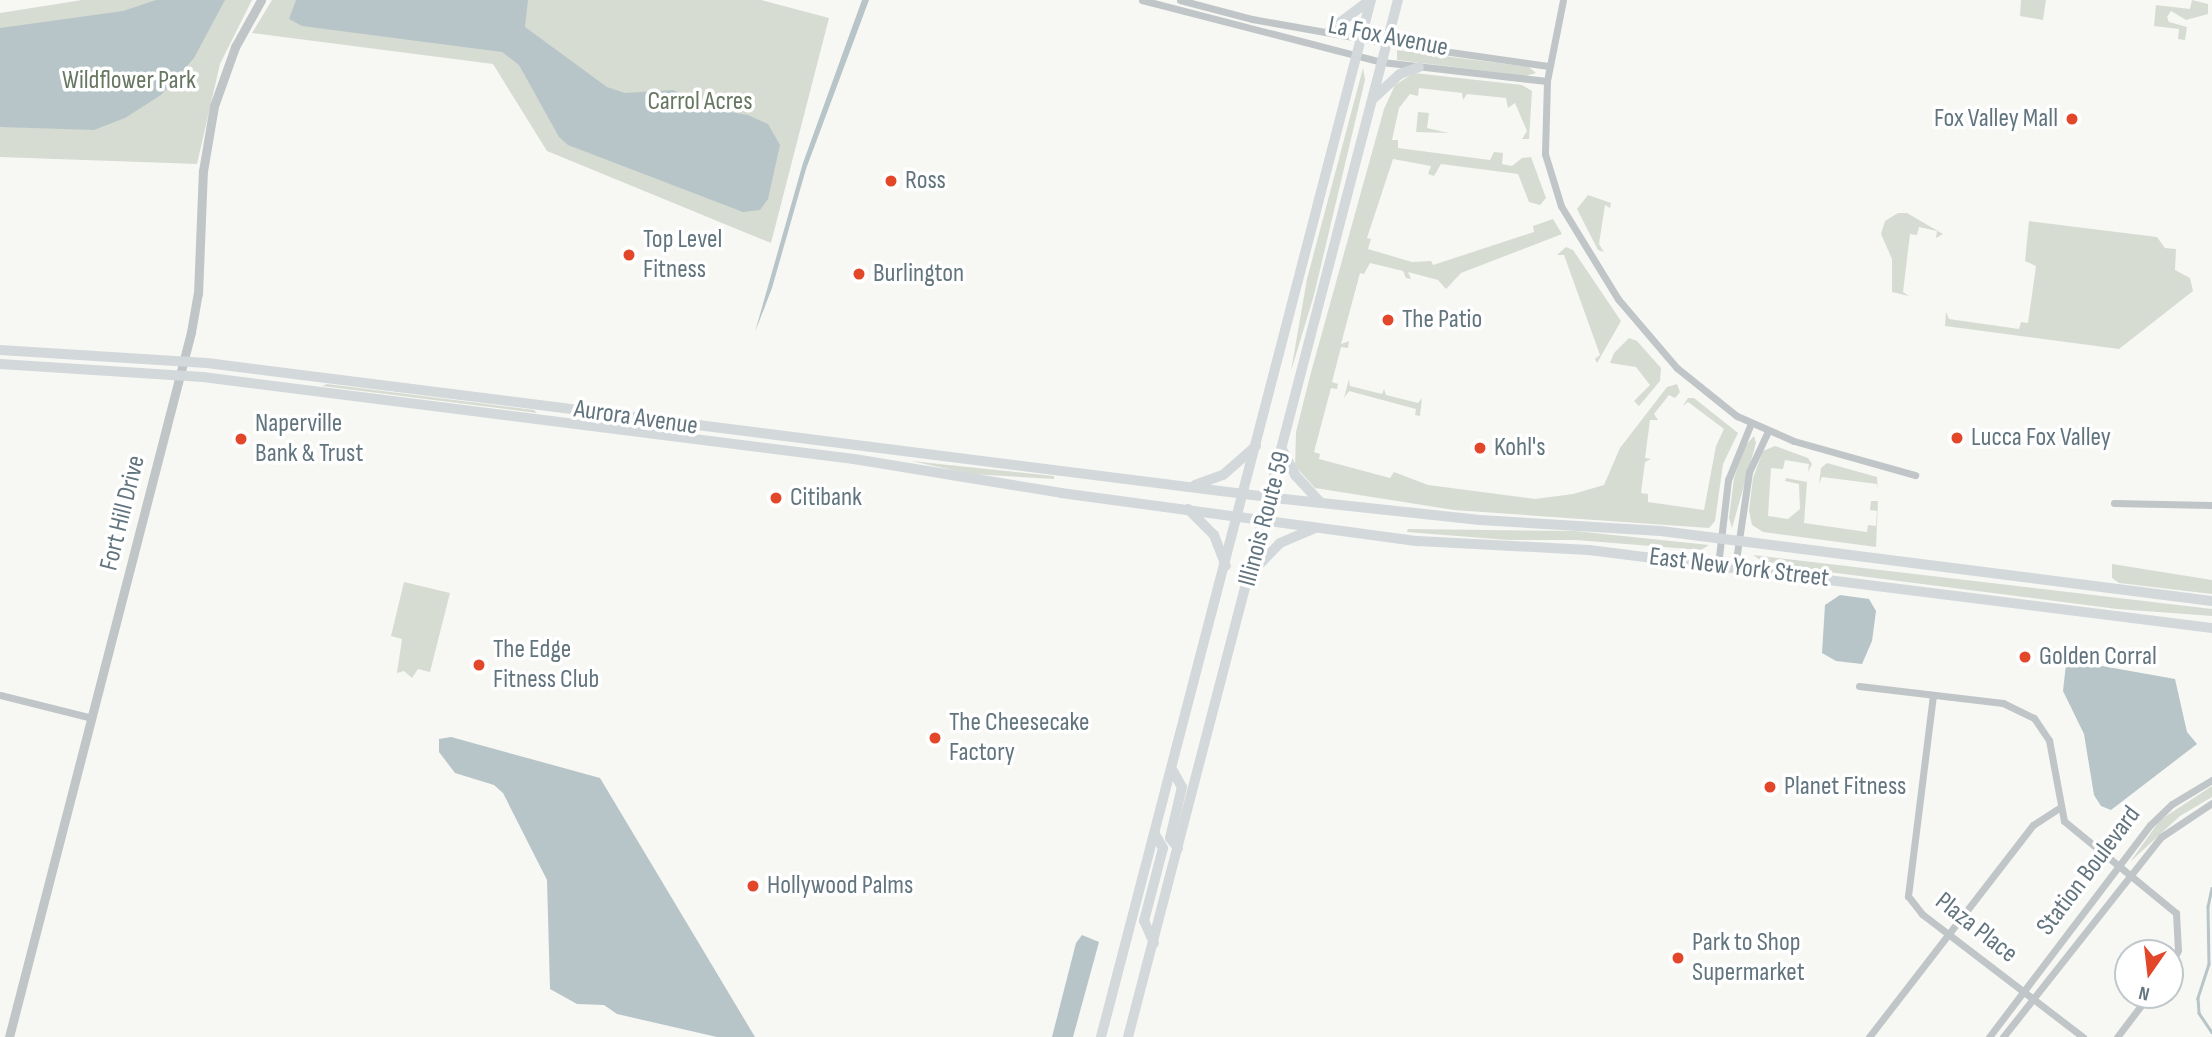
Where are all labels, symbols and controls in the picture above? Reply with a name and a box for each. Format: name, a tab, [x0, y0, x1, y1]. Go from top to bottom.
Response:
street label: La Fox Avenue	[1325, 10, 1451, 64]
park label: Wildflower Park	[62, 65, 196, 97]
park label: Carrol Acres	[648, 86, 752, 118]
place label: Fox Valley Mall	[1934, 103, 2058, 135]
marker: Fox Valley Mall	[2064, 111, 2080, 127]
place label: Ross	[905, 165, 946, 197]
marker: Ross	[883, 173, 899, 189]
place label: Top Level Fitness	[643, 224, 722, 286]
marker: Top Level Fitness	[621, 247, 637, 263]
place label: Burlington	[873, 258, 964, 290]
marker: Burlington	[851, 266, 867, 282]
place label: The Patio	[1402, 304, 1482, 336]
marker: The Patio	[1380, 312, 1396, 328]
street label: Aurora Avenue	[572, 394, 700, 442]
place label: Naperville Bank & Trust	[255, 408, 363, 470]
place label: Lucca Fox Valley	[1971, 422, 2111, 454]
marker: Lucca Fox Valley	[1949, 430, 1965, 446]
marker: Naperville Bank & Trust	[233, 431, 249, 447]
place label: Kohl's	[1494, 432, 1545, 464]
marker: Kohl's	[1472, 440, 1488, 456]
street label: Illinois Route 59	[1232, 448, 1298, 590]
street label: Fort Hill Drive	[94, 452, 152, 574]
place label: Citibank	[790, 482, 862, 514]
marker: Citibank	[768, 490, 784, 506]
street label: East New York Street	[1647, 542, 1831, 594]
place label: The Edge Fitness Club	[493, 634, 599, 696]
place label: Golden Corral	[2039, 641, 2157, 673]
marker: Golden Corral	[2017, 649, 2033, 665]
marker: The Edge Fitness Club	[471, 657, 487, 673]
place label: The Cheesecake Factory	[949, 707, 1090, 768]
marker: The Cheesecake Factory	[927, 730, 943, 746]
place label: Planet Fitness	[1784, 771, 1906, 803]
marker: Planet Fitness	[1762, 779, 1778, 795]
street label: Station Boulevard	[2030, 800, 2148, 942]
place label: Hollywood Palms	[767, 870, 913, 902]
marker: Hollywood Palms	[745, 878, 761, 894]
street label: Plaza Place	[1929, 886, 2023, 970]
place label: Park to Shop Supermarket	[1692, 927, 1805, 988]
north arrow	[2114, 939, 2184, 1009]
marker: Park to Shop Supermarket	[1670, 950, 1686, 966]
text: N	[2137, 981, 2152, 1005]

